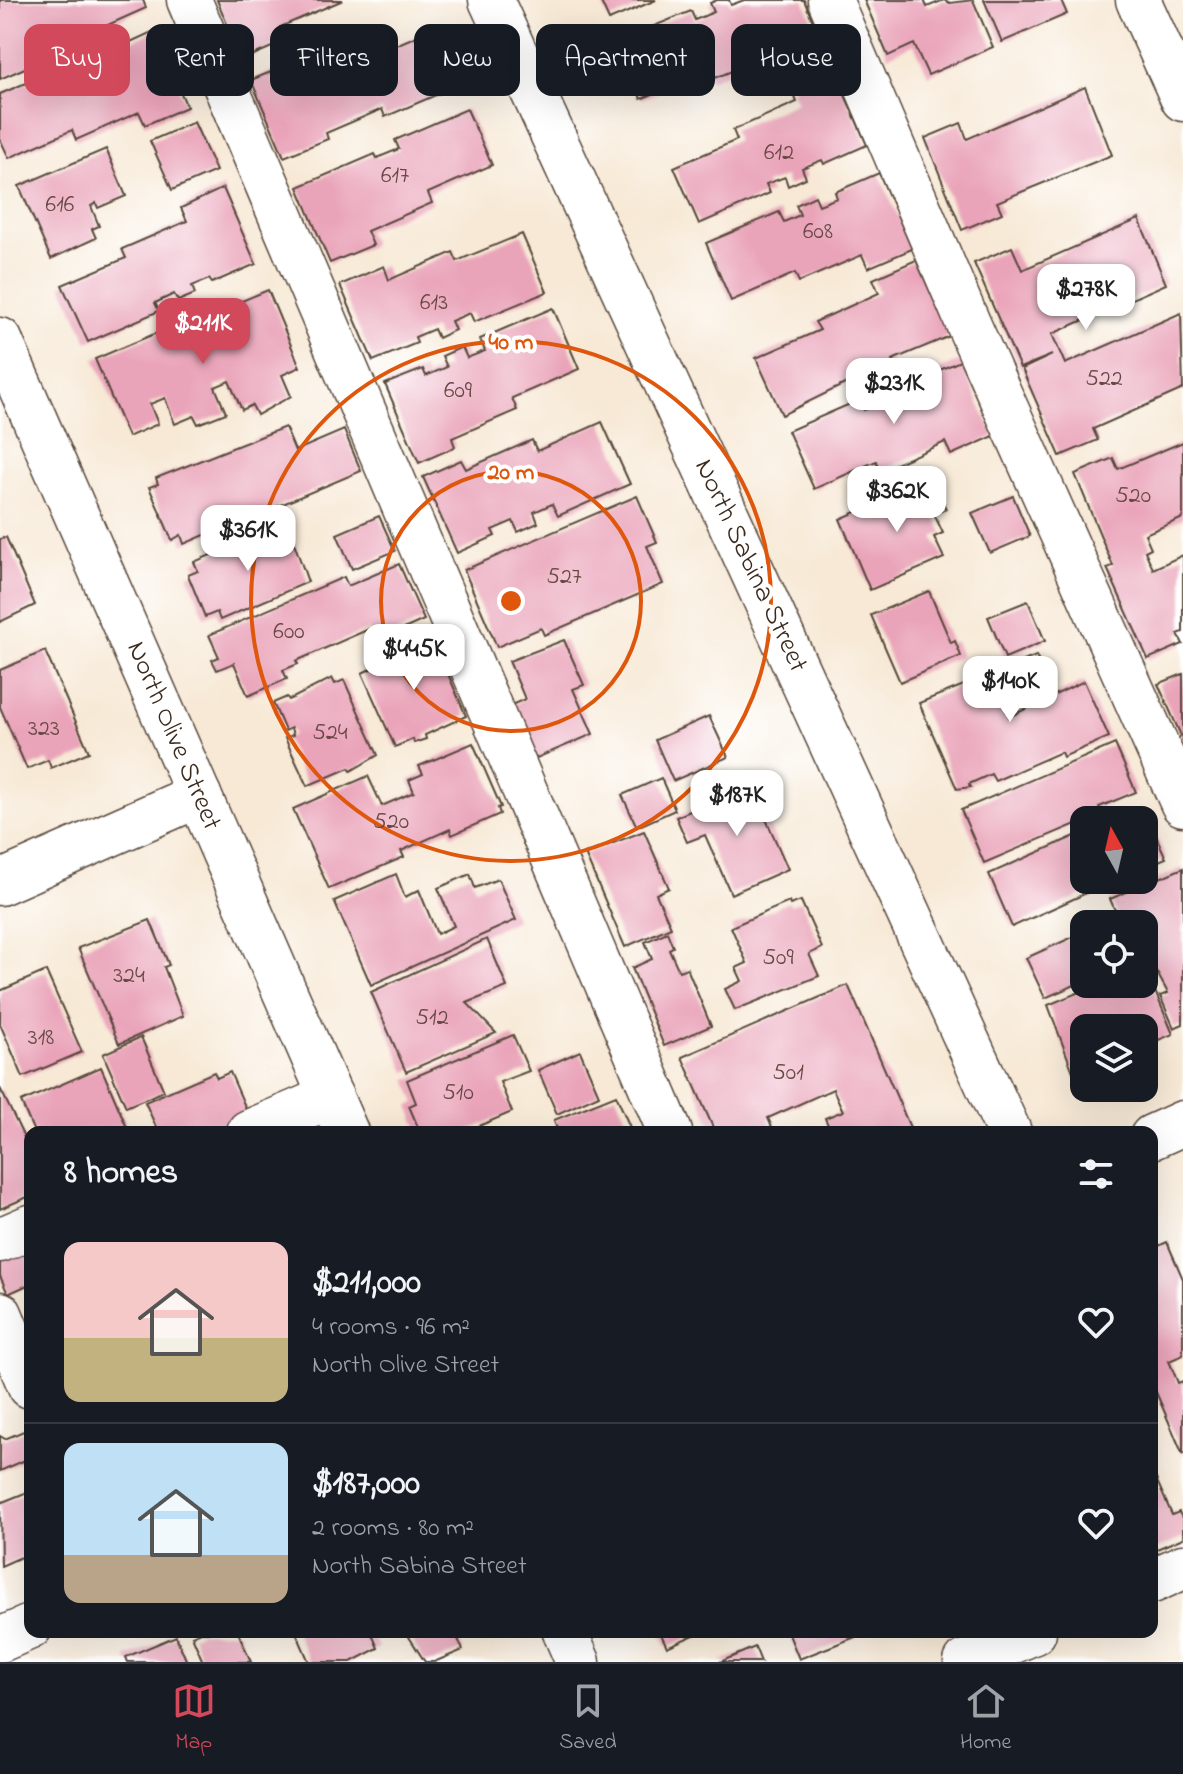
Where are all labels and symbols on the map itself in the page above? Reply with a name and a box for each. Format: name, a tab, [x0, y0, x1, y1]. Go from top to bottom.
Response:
house number: 612	[764, 136, 794, 171]
house number: 617	[381, 159, 409, 194]
house number: 616	[46, 188, 75, 223]
house number: 608	[803, 215, 833, 250]
pin: $278K	[1030, 264, 1142, 332]
house number: 613	[420, 286, 448, 321]
pin: $211K	[147, 298, 259, 366]
text: 40 m	[489, 326, 534, 361]
pin: $231K	[838, 358, 950, 426]
house number: 522	[1085, 362, 1123, 397]
house number: 609	[444, 374, 473, 409]
street label: North Sabina Street	[683, 453, 817, 679]
text: 20 m	[487, 456, 535, 491]
pin: $362K	[841, 466, 953, 534]
house number: 520	[1115, 479, 1151, 514]
pin: $361K	[192, 505, 304, 573]
house number: 527	[546, 560, 582, 595]
centre of rings	[497, 587, 525, 615]
house number: 600	[273, 615, 305, 650]
pin: $445K	[358, 624, 470, 692]
street label: North Olive Street	[115, 635, 231, 837]
pin: $140K	[954, 656, 1066, 724]
house number: 323	[28, 712, 60, 747]
house number: 524	[312, 716, 348, 751]
pin: $187K	[681, 770, 793, 838]
house number: 520	[373, 805, 409, 840]
north arrow	[1070, 806, 1158, 894]
house number: 509	[762, 941, 794, 976]
house number: 324	[113, 959, 145, 994]
house number: 512	[415, 1001, 449, 1036]
house number: 318	[28, 1021, 54, 1056]
house number: 501	[772, 1056, 804, 1091]
house number: 510	[442, 1076, 474, 1111]

